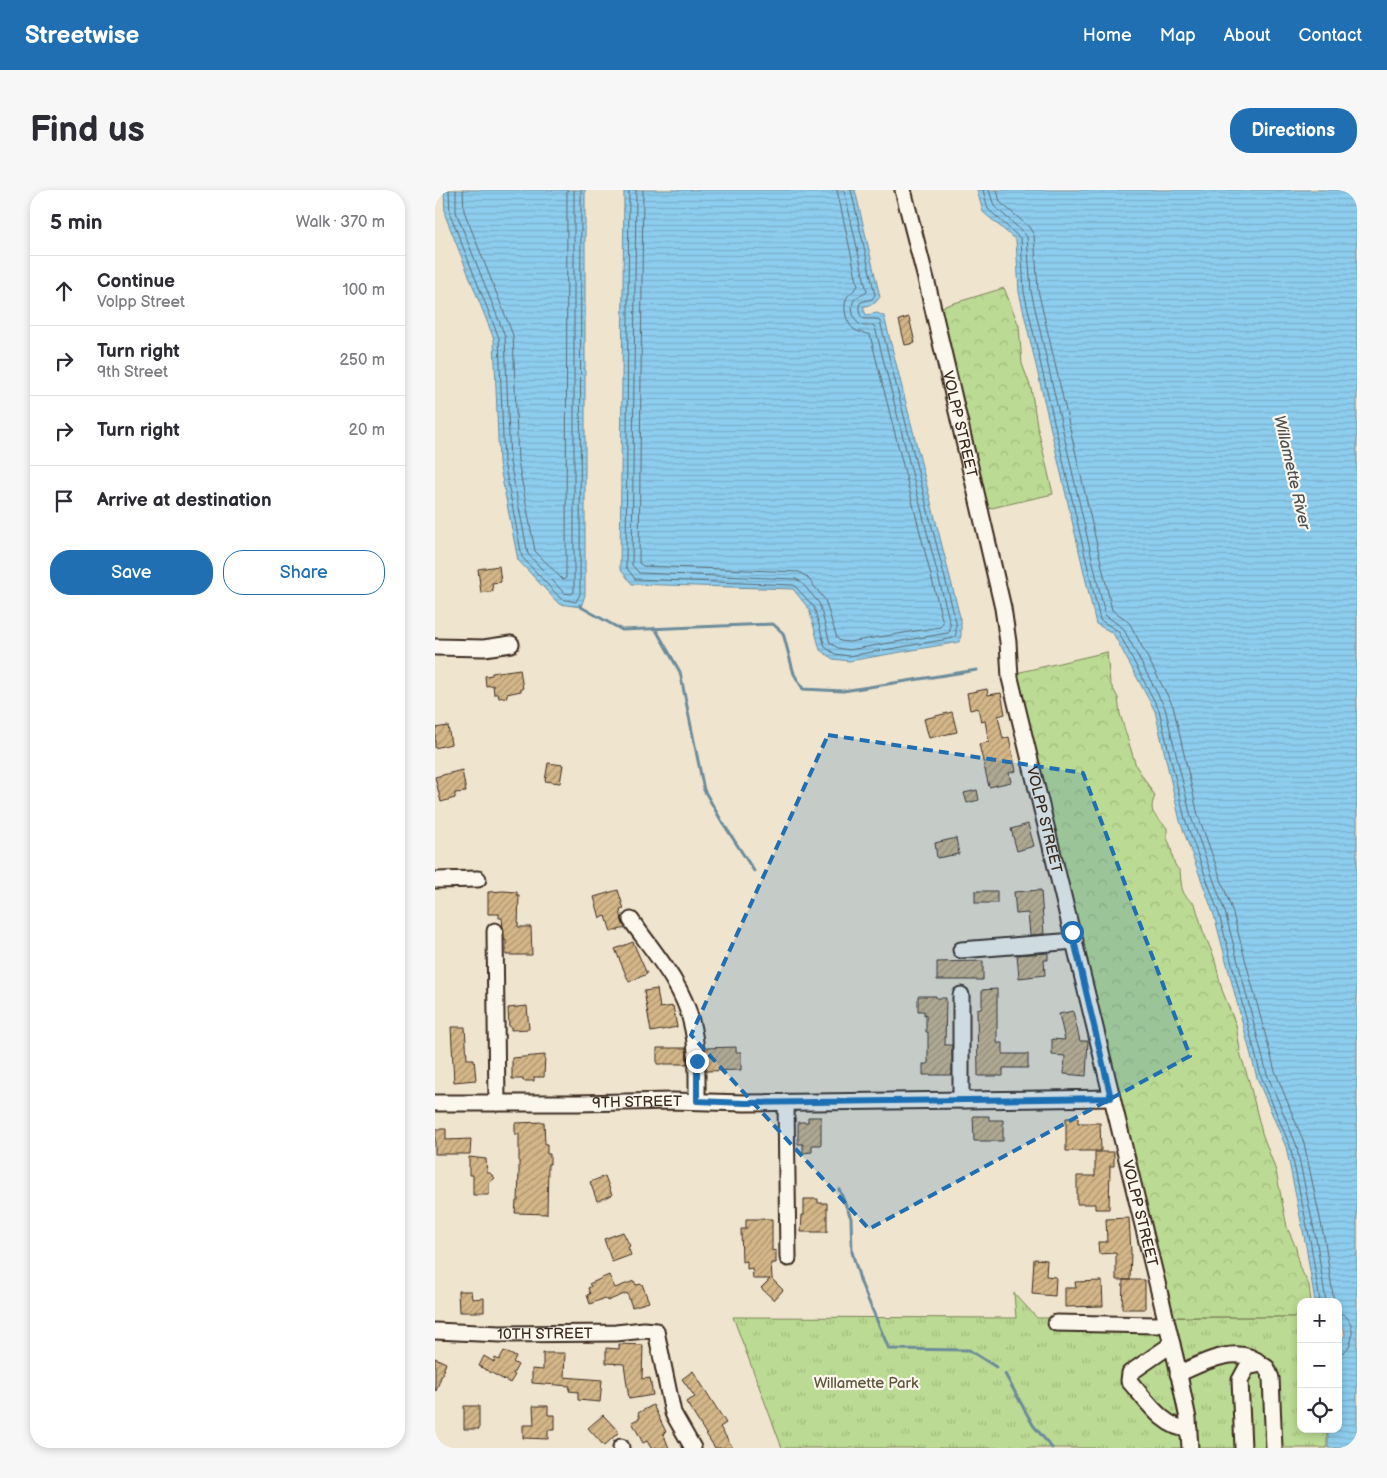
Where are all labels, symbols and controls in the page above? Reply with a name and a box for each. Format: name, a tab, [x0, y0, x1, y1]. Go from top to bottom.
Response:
text: Streetwise	[25, 21, 139, 50]
text: Home	[1083, 25, 1132, 46]
text: Map	[1160, 25, 1196, 46]
text: About	[1224, 25, 1271, 46]
text: Contact	[1299, 25, 1362, 46]
button: Directions	[1230, 108, 1357, 153]
text: Find us	[30, 109, 145, 152]
text: 5 min	[50, 210, 103, 235]
text: Walk · 370 m	[296, 213, 385, 232]
text: Continue	[97, 270, 175, 293]
icon: ahead	[50, 277, 78, 305]
text: 100 m	[342, 281, 385, 300]
text: Volpp Street	[97, 293, 185, 312]
text: Turn right	[97, 340, 180, 363]
icon: right	[50, 347, 78, 375]
text: 250 m	[339, 351, 385, 370]
text: 9th Street	[97, 363, 168, 382]
street label: VOLPP STREET	[938, 369, 981, 479]
water label: Willamette River	[1269, 413, 1314, 532]
icon: right	[50, 417, 78, 445]
text: Turn right	[97, 419, 180, 442]
text: 20 m	[349, 421, 385, 440]
icon: arrive	[50, 487, 78, 515]
text: Arrive at destination	[97, 489, 272, 512]
button: Save	[50, 550, 213, 595]
button: Share	[223, 550, 385, 595]
street label: VOLPP STREET	[1022, 765, 1066, 875]
route start	[1061, 921, 1084, 944]
route end	[686, 1050, 709, 1073]
street label: 9TH STREET	[592, 1092, 682, 1113]
street label: VOLPP STREET	[1118, 1158, 1162, 1268]
map controls	[1297, 1298, 1342, 1433]
button: +	[1297, 1298, 1342, 1343]
street label: 10TH STREET	[497, 1324, 593, 1344]
button: −	[1297, 1343, 1342, 1388]
park label: Willamette Park	[814, 1374, 919, 1393]
button: locate	[1297, 1388, 1342, 1433]

